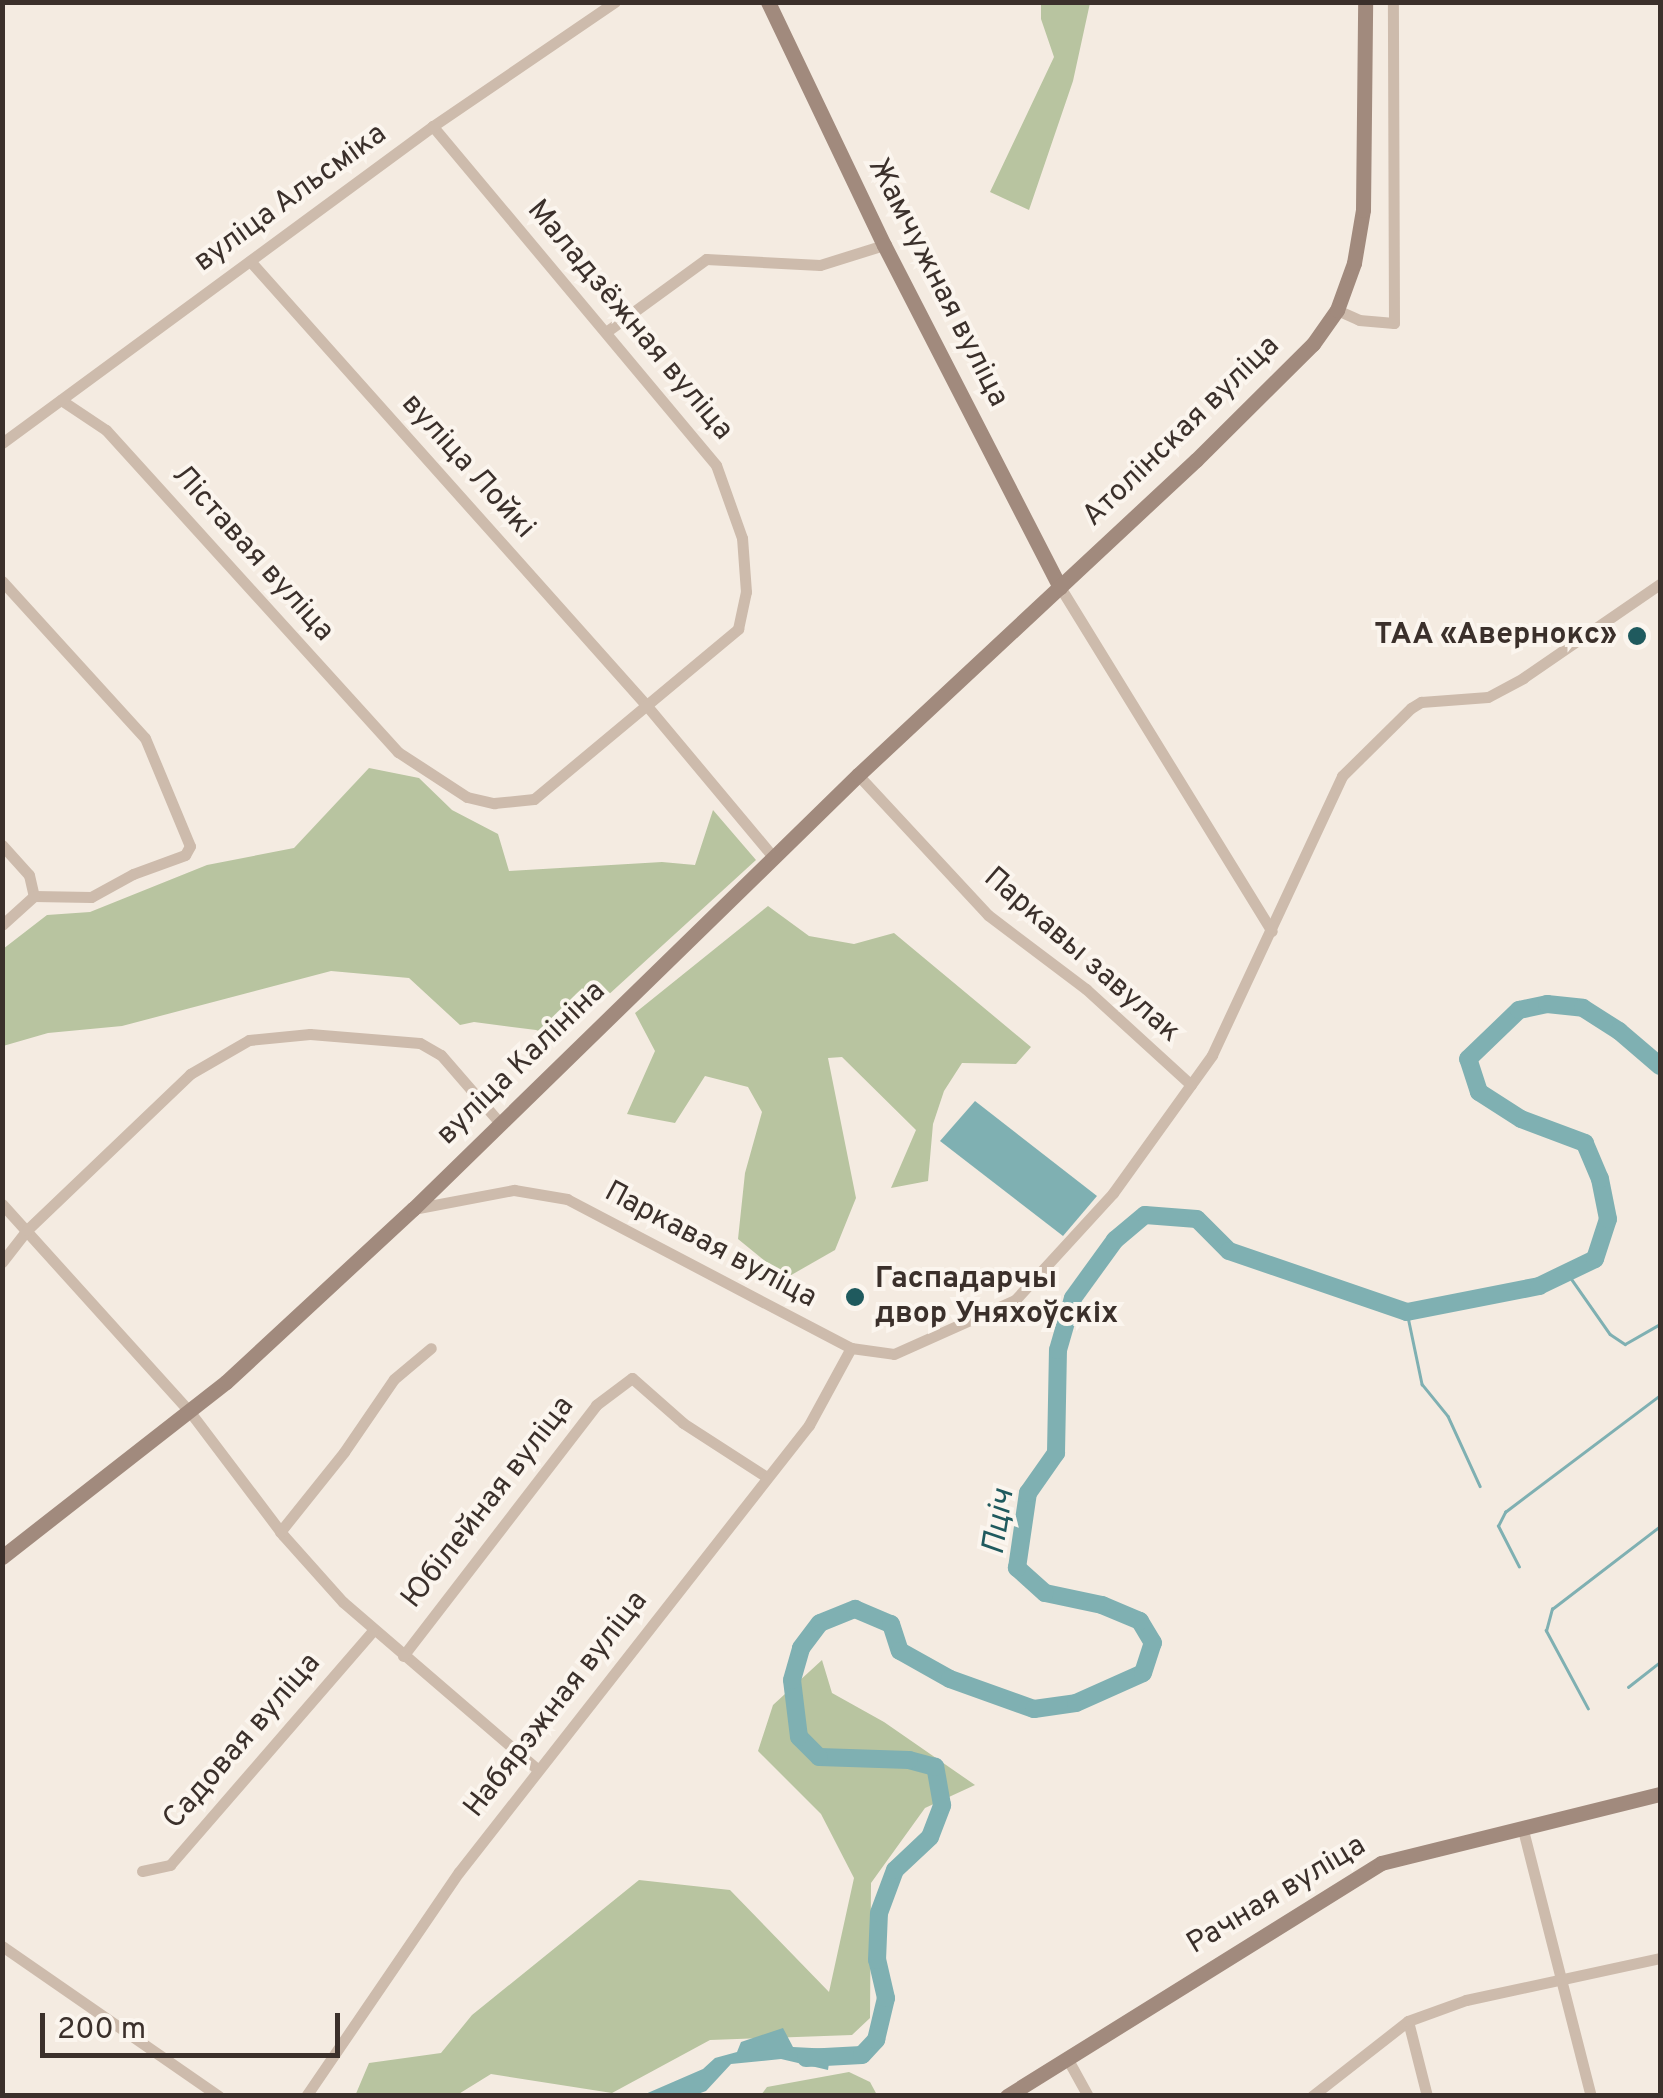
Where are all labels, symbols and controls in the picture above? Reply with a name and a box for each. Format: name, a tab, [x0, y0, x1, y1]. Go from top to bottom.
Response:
street label: вуліца Альсміка	[187, 117, 395, 281]
street label: Жамчужная вуліца	[859, 153, 1015, 413]
street label: Маладзёжная вуліца	[518, 194, 740, 448]
street label: Атолінская вуліца	[1076, 329, 1288, 535]
street label: вуліца Лойкі	[393, 387, 541, 547]
street label: Ліставая вуліца	[163, 458, 341, 650]
place label: ТАА «Авернокс»	[1373, 618, 1617, 654]
marker: ТАА «Авернокс»	[1626, 625, 1648, 647]
street label: Паркавы завулак	[975, 861, 1187, 1051]
street label: вуліца Калініна	[430, 974, 614, 1154]
street label: Паркавая вуліца	[598, 1175, 822, 1317]
place label: Гаспадарчы двор Уняхоўскіх	[875, 1262, 1118, 1332]
marker: Гаспадарчы двор Уняхоўскіх	[844, 1286, 866, 1308]
street label: Юбілейная вуліца	[395, 1390, 583, 1616]
water label: Пціч	[976, 1487, 1024, 1557]
street label: Набярэжная вуліца	[457, 1585, 657, 1825]
street label: Садовая вуліца	[157, 1647, 329, 1837]
street label: Рачная вуліца	[1181, 1829, 1373, 1963]
scale bar	[45, 1993, 345, 2055]
text: 200 m	[57, 2012, 146, 2049]

